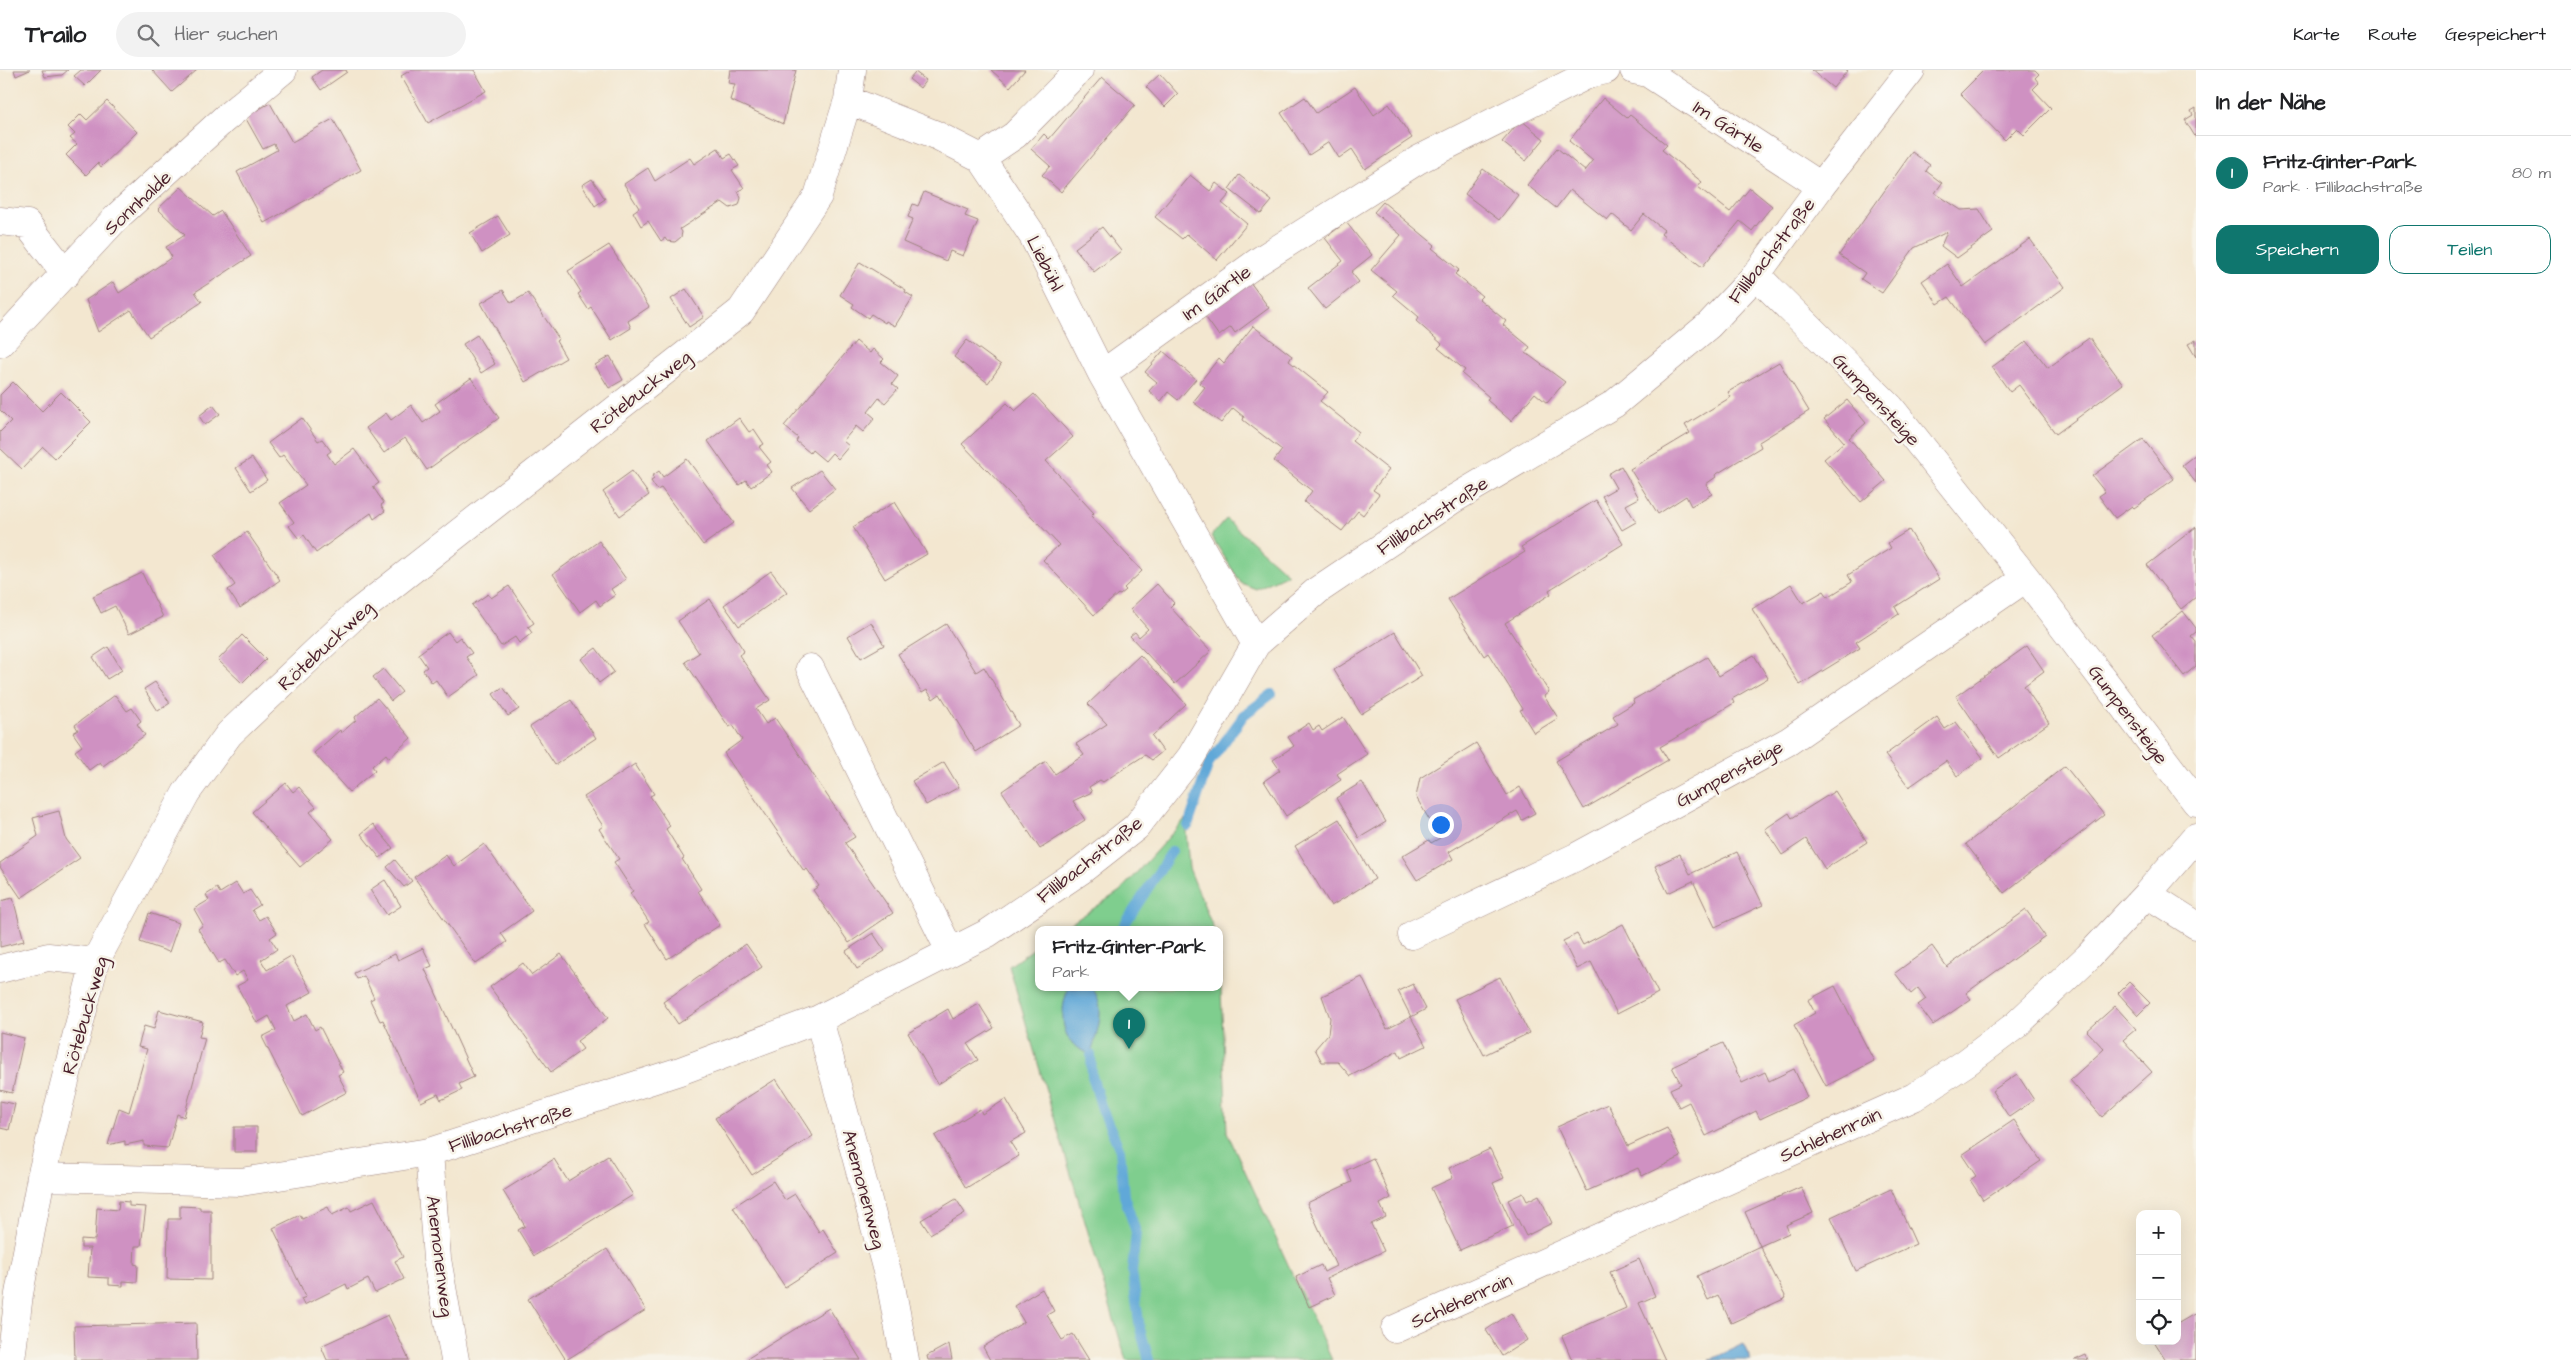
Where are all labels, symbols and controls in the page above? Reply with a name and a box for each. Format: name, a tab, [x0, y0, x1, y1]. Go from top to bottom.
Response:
search box	[116, 12, 466, 57]
text: Trailo	[25, 18, 86, 52]
icon: search	[134, 21, 162, 49]
text: Hier suchen	[174, 21, 277, 48]
text: Karte	[2293, 22, 2340, 47]
text: Route	[2368, 22, 2417, 47]
text: Gespeichert	[2445, 22, 2546, 47]
text: In der Nähe	[2216, 88, 2326, 117]
street label: Im Gärtle	[1687, 94, 1769, 160]
text: Fritz-Ginter-Park	[2263, 149, 2416, 176]
text: 1	[2231, 162, 2233, 184]
text: 80 m	[2512, 162, 2551, 184]
street label: Sonnhalde	[98, 165, 178, 242]
text: Park · Fillibachstraße	[2263, 176, 2423, 198]
street label: Fillibachstraße	[1722, 192, 1822, 310]
button: Speichern	[2216, 225, 2379, 274]
button: Teilen	[2389, 225, 2551, 274]
street label: Liebühl	[1019, 231, 1070, 296]
street label: Im Gärtle	[1177, 259, 1257, 328]
street label: Rötebuckweg	[585, 344, 698, 441]
street label: Gumpensteige	[1825, 348, 1926, 453]
street label: Fillibachstraße	[1372, 470, 1494, 562]
street label: Rötebuckweg	[272, 595, 381, 698]
street label: Gumpensteige	[2081, 659, 2174, 771]
street label: Gumpensteige	[1671, 734, 1789, 816]
street label: Fillibachstraße	[1031, 810, 1149, 910]
your location	[1428, 812, 1454, 838]
popup	[1035, 926, 1223, 991]
text: Fritz-Ginter-Park	[1052, 934, 1206, 961]
street label: Rötebuckweg	[56, 953, 116, 1078]
text: Park	[1052, 961, 1089, 983]
pin: 1	[1113, 1008, 1145, 1049]
street label: Fillibachstraße	[445, 1097, 575, 1160]
street label: Schlehenrain	[1776, 1101, 1886, 1170]
street label: Anemonenweg	[834, 1127, 892, 1252]
street label: Anemonenweg	[418, 1194, 460, 1319]
map controls	[2136, 1210, 2181, 1345]
button: +	[2136, 1210, 2181, 1255]
button: −	[2136, 1255, 2181, 1300]
street label: Schlehenrain	[1407, 1267, 1517, 1336]
button: locate	[2136, 1300, 2181, 1345]

